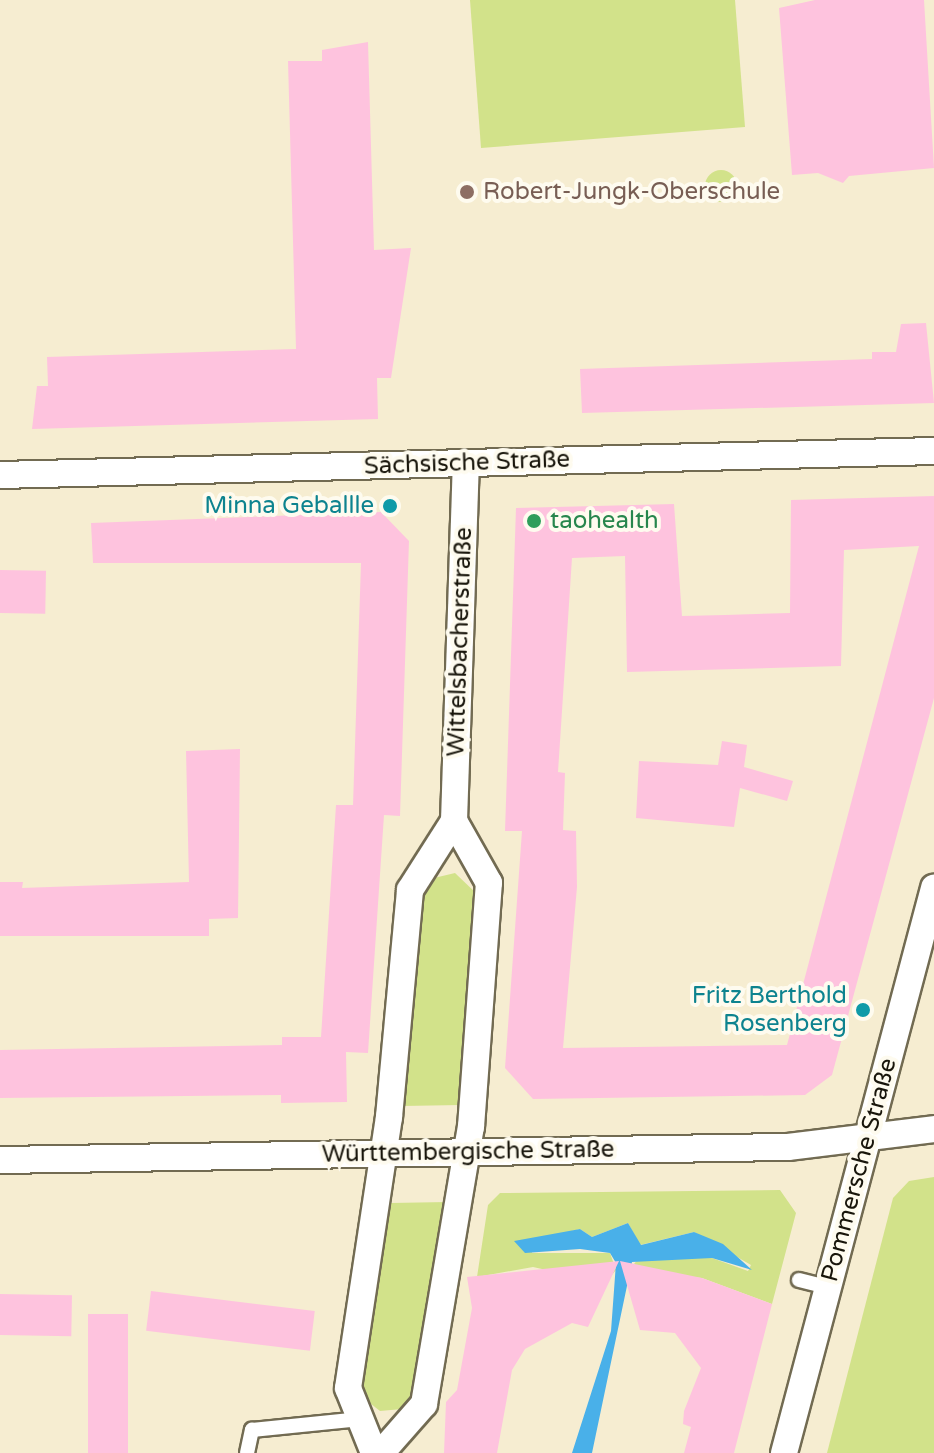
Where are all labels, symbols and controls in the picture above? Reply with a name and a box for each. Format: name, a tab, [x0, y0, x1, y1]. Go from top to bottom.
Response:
place label: Robert-Jungk-Oberschule	[483, 178, 780, 206]
marker: Robert-Jungk-Oberschule	[458, 183, 476, 201]
street label: Sächsische Straße	[363, 445, 571, 481]
place label: Minna Geballle	[204, 492, 374, 520]
marker: Minna Geballle	[381, 497, 399, 515]
place label: taohealth	[550, 507, 659, 535]
marker: taohealth	[525, 512, 543, 530]
street label: Wittelsbacherstraße	[442, 527, 478, 757]
place label: Fritz Berthold Rosenberg	[692, 982, 847, 1038]
marker: Fritz Berthold Rosenberg	[854, 1001, 872, 1019]
street label: Pommersche Straße	[815, 1055, 903, 1285]
street label: Württembergische Straße	[321, 1135, 615, 1169]

